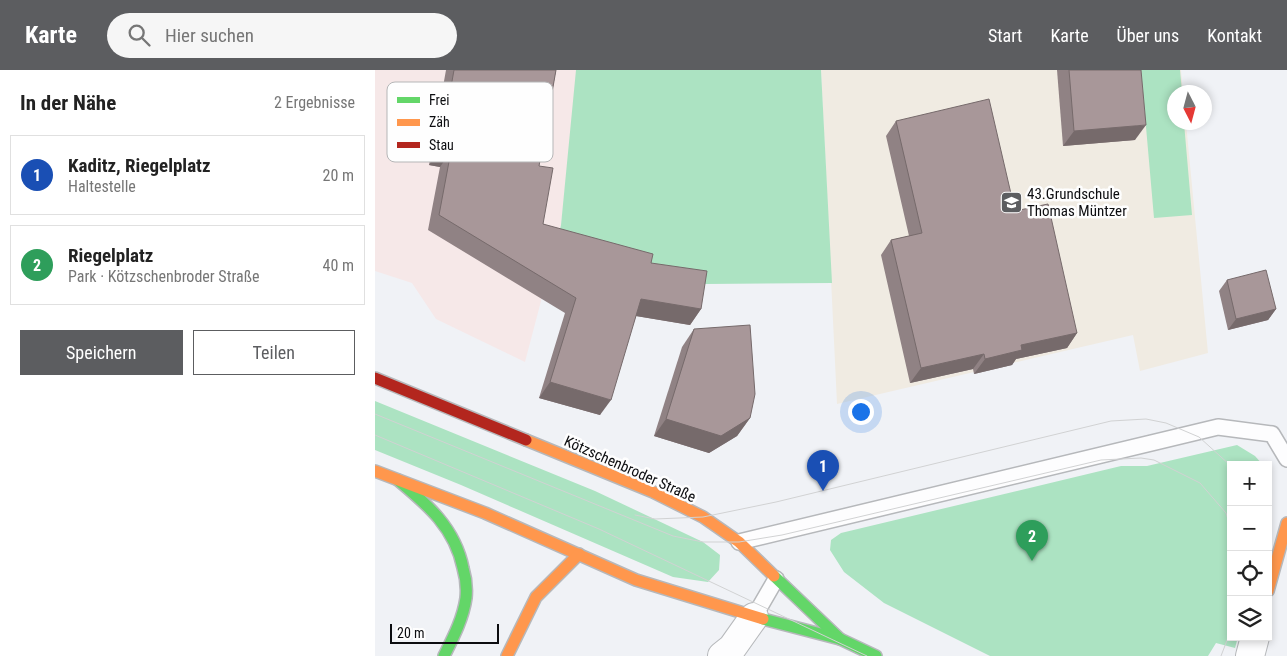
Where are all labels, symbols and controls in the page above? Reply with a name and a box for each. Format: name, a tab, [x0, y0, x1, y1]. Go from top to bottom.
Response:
search box	[107, 13, 457, 58]
text: Karte	[25, 21, 77, 49]
icon: search	[125, 21, 153, 49]
text: Hier suchen	[165, 24, 254, 47]
text: Start	[988, 25, 1022, 46]
text: Karte	[1050, 25, 1089, 46]
text: Über uns	[1117, 25, 1179, 46]
text: Kontakt	[1207, 25, 1262, 46]
legend	[387, 82, 553, 162]
north arrow	[1167, 85, 1212, 130]
text: In der Nähe	[20, 91, 116, 115]
text: Frei	[429, 92, 449, 108]
text: 2 Ergebnisse	[274, 93, 355, 112]
text: Zäh	[429, 114, 450, 130]
text: Stau	[429, 137, 454, 153]
text: Kaditz, Riegelplatz	[68, 154, 211, 177]
text: 1	[33, 166, 41, 185]
text: 20 m	[322, 166, 354, 185]
text: Haltestelle	[68, 177, 136, 196]
place label: 43.Grundschule Thomas Müntzer	[1027, 185, 1127, 220]
school or university icon: 43.Grundschule Thomas Müntzer	[999, 191, 1023, 215]
text: Riegelplatz	[68, 244, 153, 267]
text: 2	[33, 256, 41, 275]
text: 40 m	[322, 256, 354, 275]
text: Park · Kötzschenbroder Straße	[68, 267, 259, 286]
button: Speichern	[20, 330, 183, 375]
button: Teilen	[193, 330, 355, 375]
your location	[848, 399, 874, 425]
street label: Kötzschenbroder Straße	[561, 432, 699, 506]
pin: 1	[807, 450, 839, 491]
map controls	[1227, 461, 1272, 641]
button: +	[1227, 461, 1272, 506]
button: −	[1227, 506, 1272, 551]
pin: 2	[1016, 520, 1048, 561]
button: locate	[1227, 551, 1272, 596]
button: layers	[1227, 596, 1272, 641]
scale bar	[390, 621, 499, 644]
text: 20 m	[397, 625, 425, 641]

